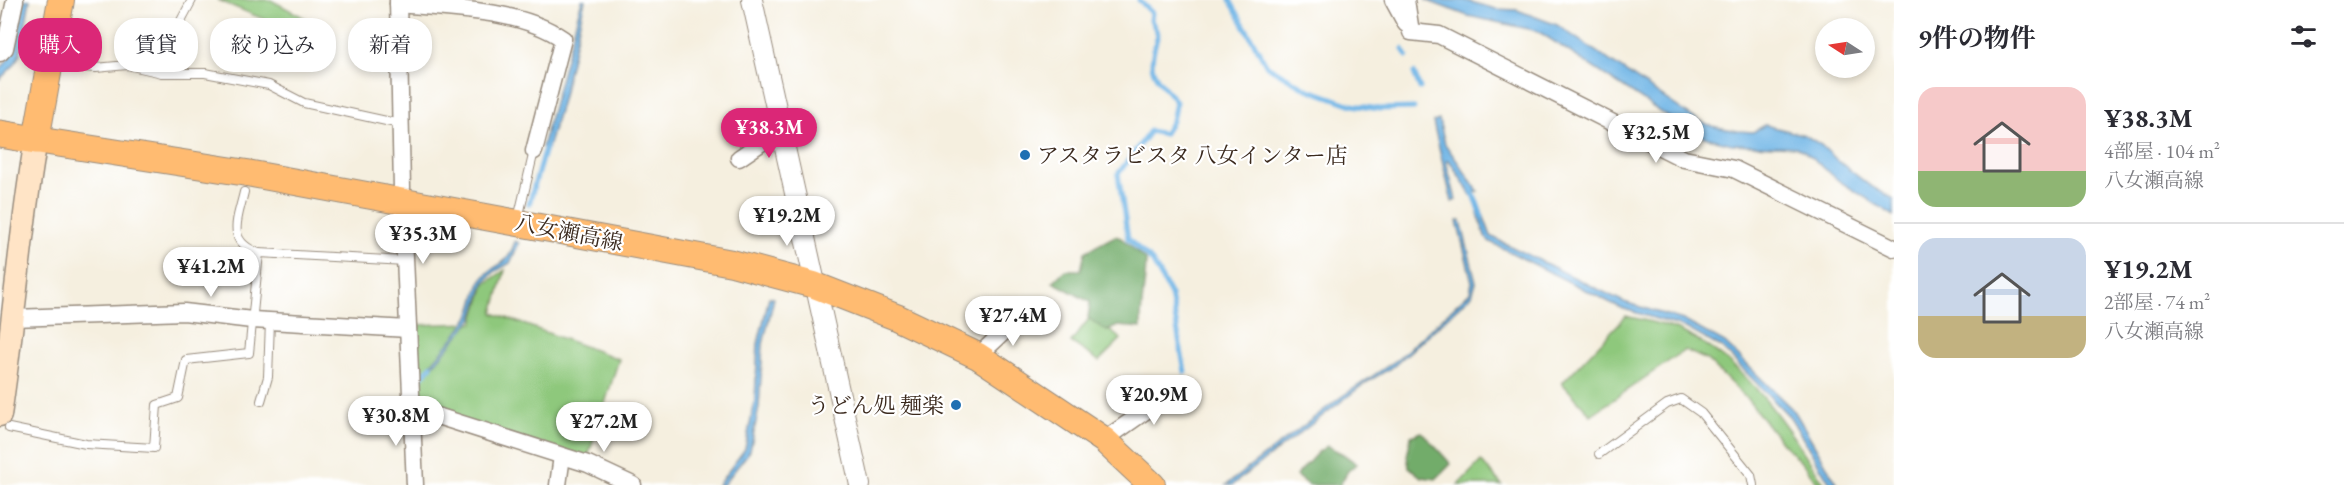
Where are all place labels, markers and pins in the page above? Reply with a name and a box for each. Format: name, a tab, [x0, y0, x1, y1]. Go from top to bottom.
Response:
pin: ¥38.3M	[720, 108, 818, 159]
pin: ¥32.5M	[1607, 113, 1705, 164]
place label: アスタラビスタ 八女インター店	[1037, 141, 1348, 170]
marker: アスタラビスタ 八女インター店	[1018, 148, 1032, 162]
pin: ¥19.2M	[738, 196, 836, 247]
pin: ¥35.3M	[374, 214, 472, 265]
pin: ¥41.2M	[162, 247, 260, 298]
pin: ¥27.4M	[964, 296, 1062, 347]
pin: ¥20.9M	[1105, 375, 1203, 426]
place label: うどん処 麺楽	[808, 391, 944, 420]
pin: ¥30.8M	[347, 396, 445, 447]
marker: うどん処 麺楽	[949, 398, 963, 412]
pin: ¥27.2M	[555, 402, 653, 453]

